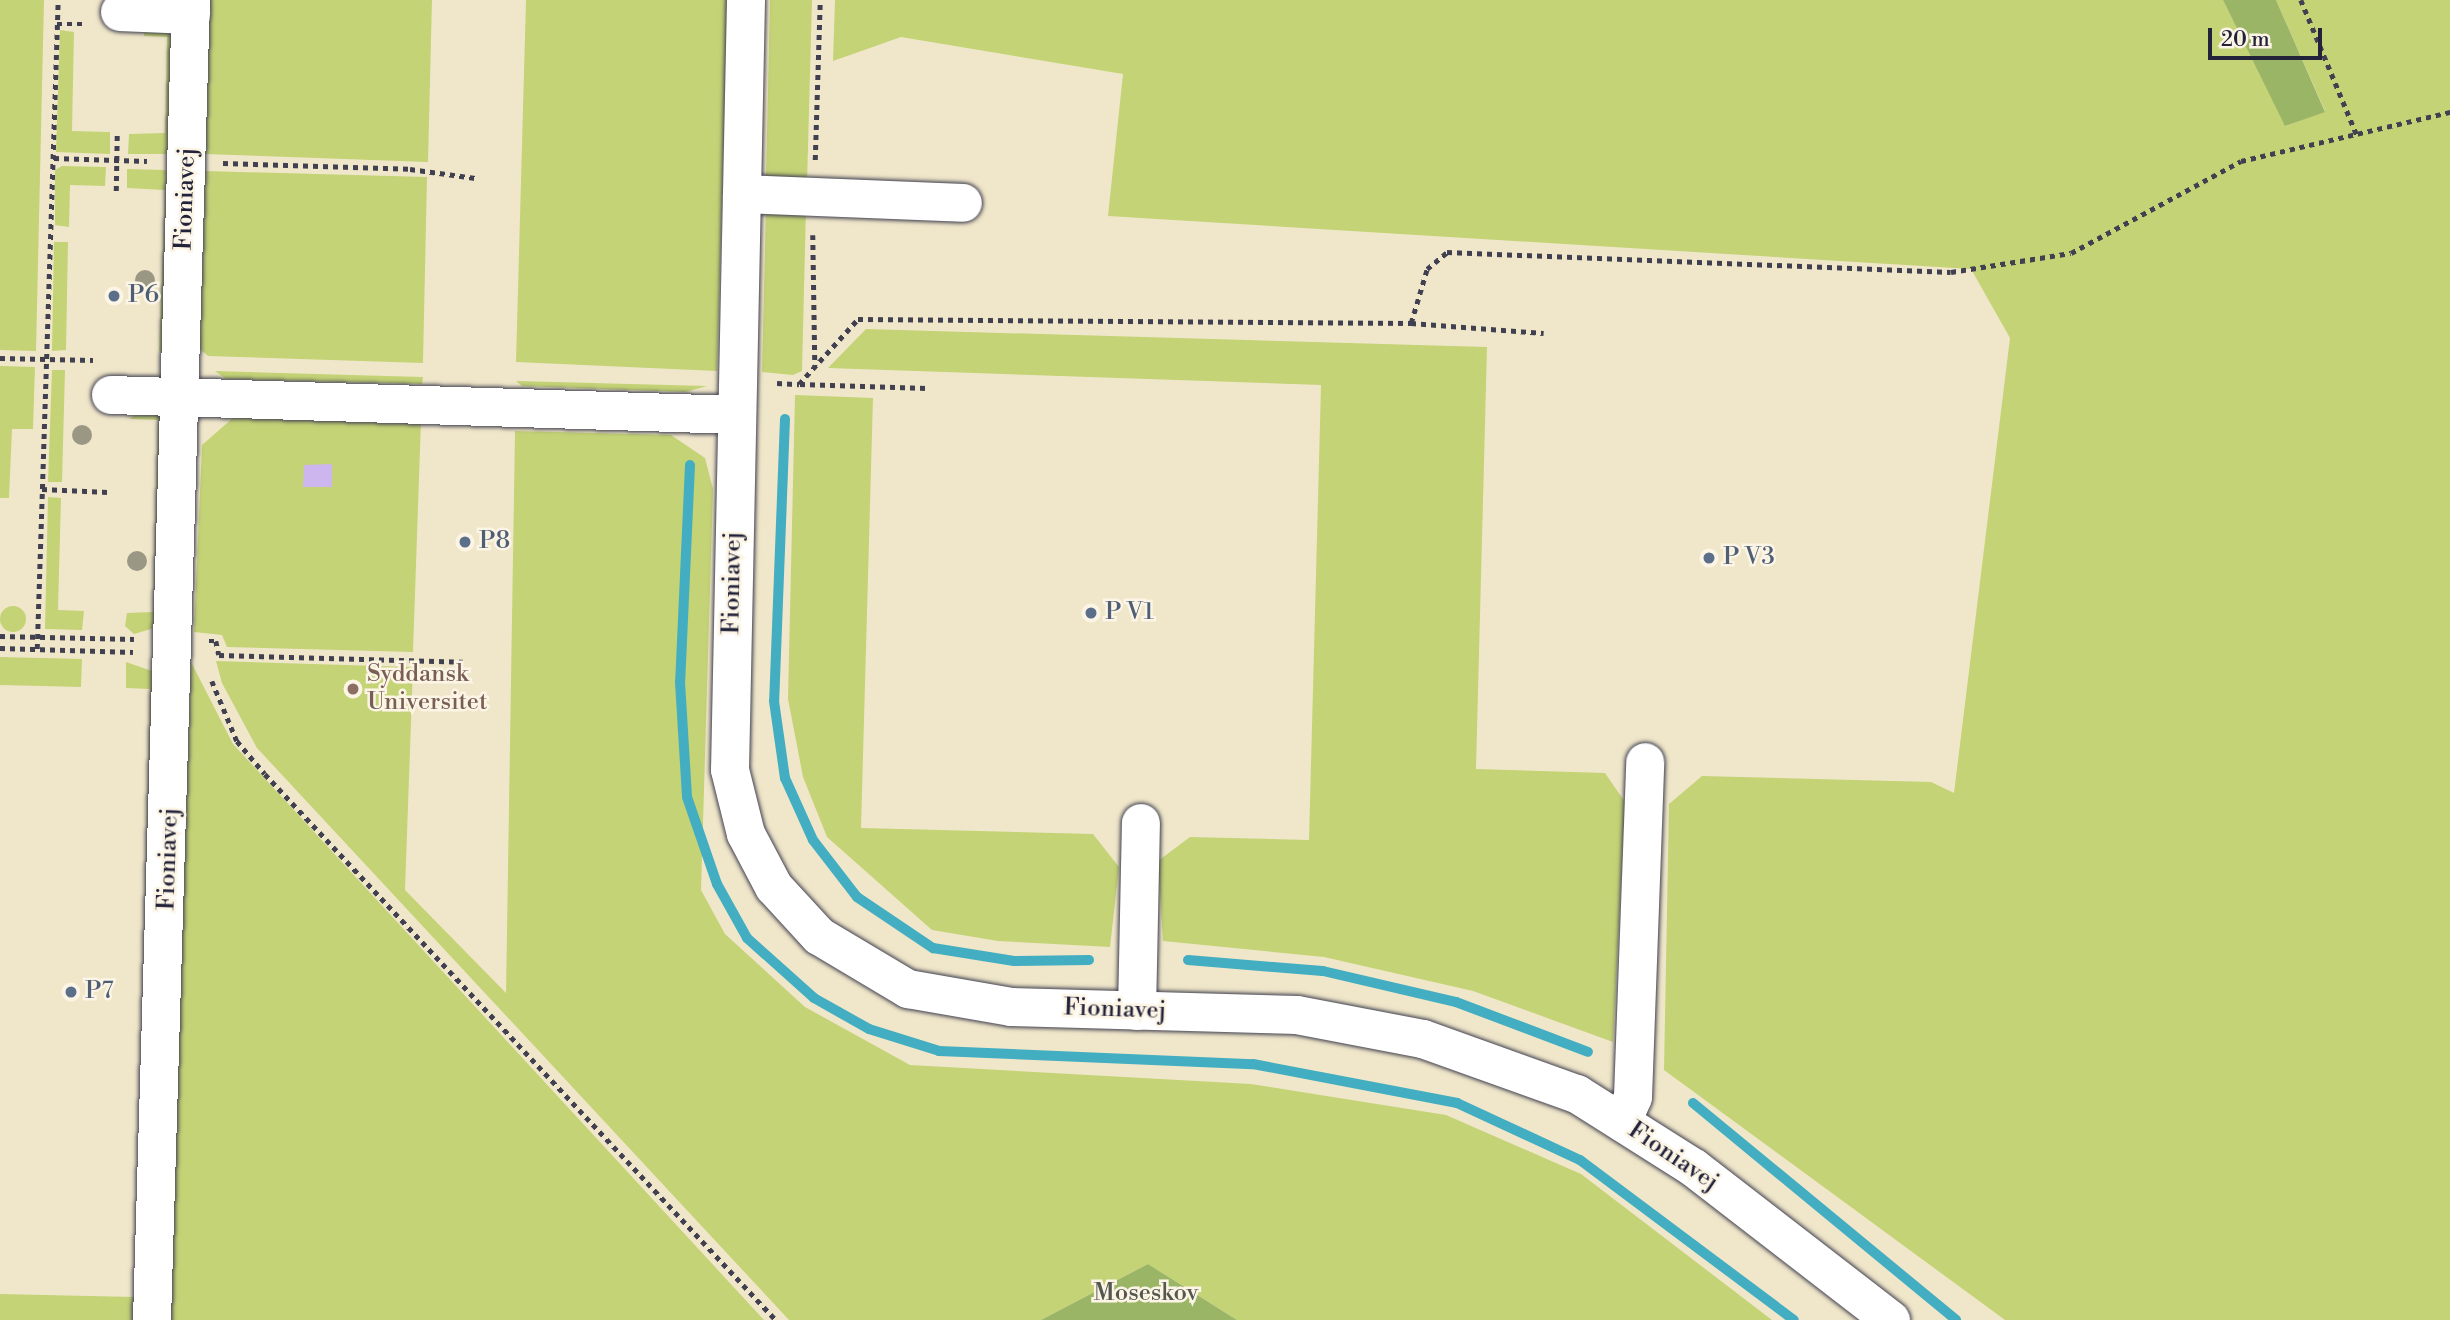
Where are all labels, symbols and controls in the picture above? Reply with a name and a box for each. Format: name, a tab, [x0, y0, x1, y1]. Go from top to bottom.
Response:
scale bar	[2212, 14, 2326, 58]
text: 20 m	[2221, 27, 2270, 53]
street label: Fioniavej	[170, 147, 202, 251]
place label: P6	[128, 282, 159, 310]
marker: P6	[106, 288, 122, 304]
place label: P8	[479, 528, 510, 556]
street label: Fioniavej	[718, 531, 748, 635]
marker: P8	[457, 534, 473, 550]
place label: P V3	[1723, 544, 1775, 572]
marker: P V3	[1701, 550, 1717, 566]
place label: P V1	[1105, 599, 1154, 627]
marker: P V1	[1083, 605, 1099, 621]
place label: Syddansk Universitet	[367, 661, 487, 717]
marker: Syddansk Universitet	[345, 681, 361, 697]
street label: Fioniavej	[153, 807, 185, 911]
place label: P7	[85, 978, 114, 1006]
marker: P7	[63, 984, 79, 1000]
street label: Fioniavej	[1063, 994, 1167, 1026]
street label: Fioniavej	[1622, 1116, 1724, 1198]
park label: Moseskov	[1093, 1280, 1199, 1308]

